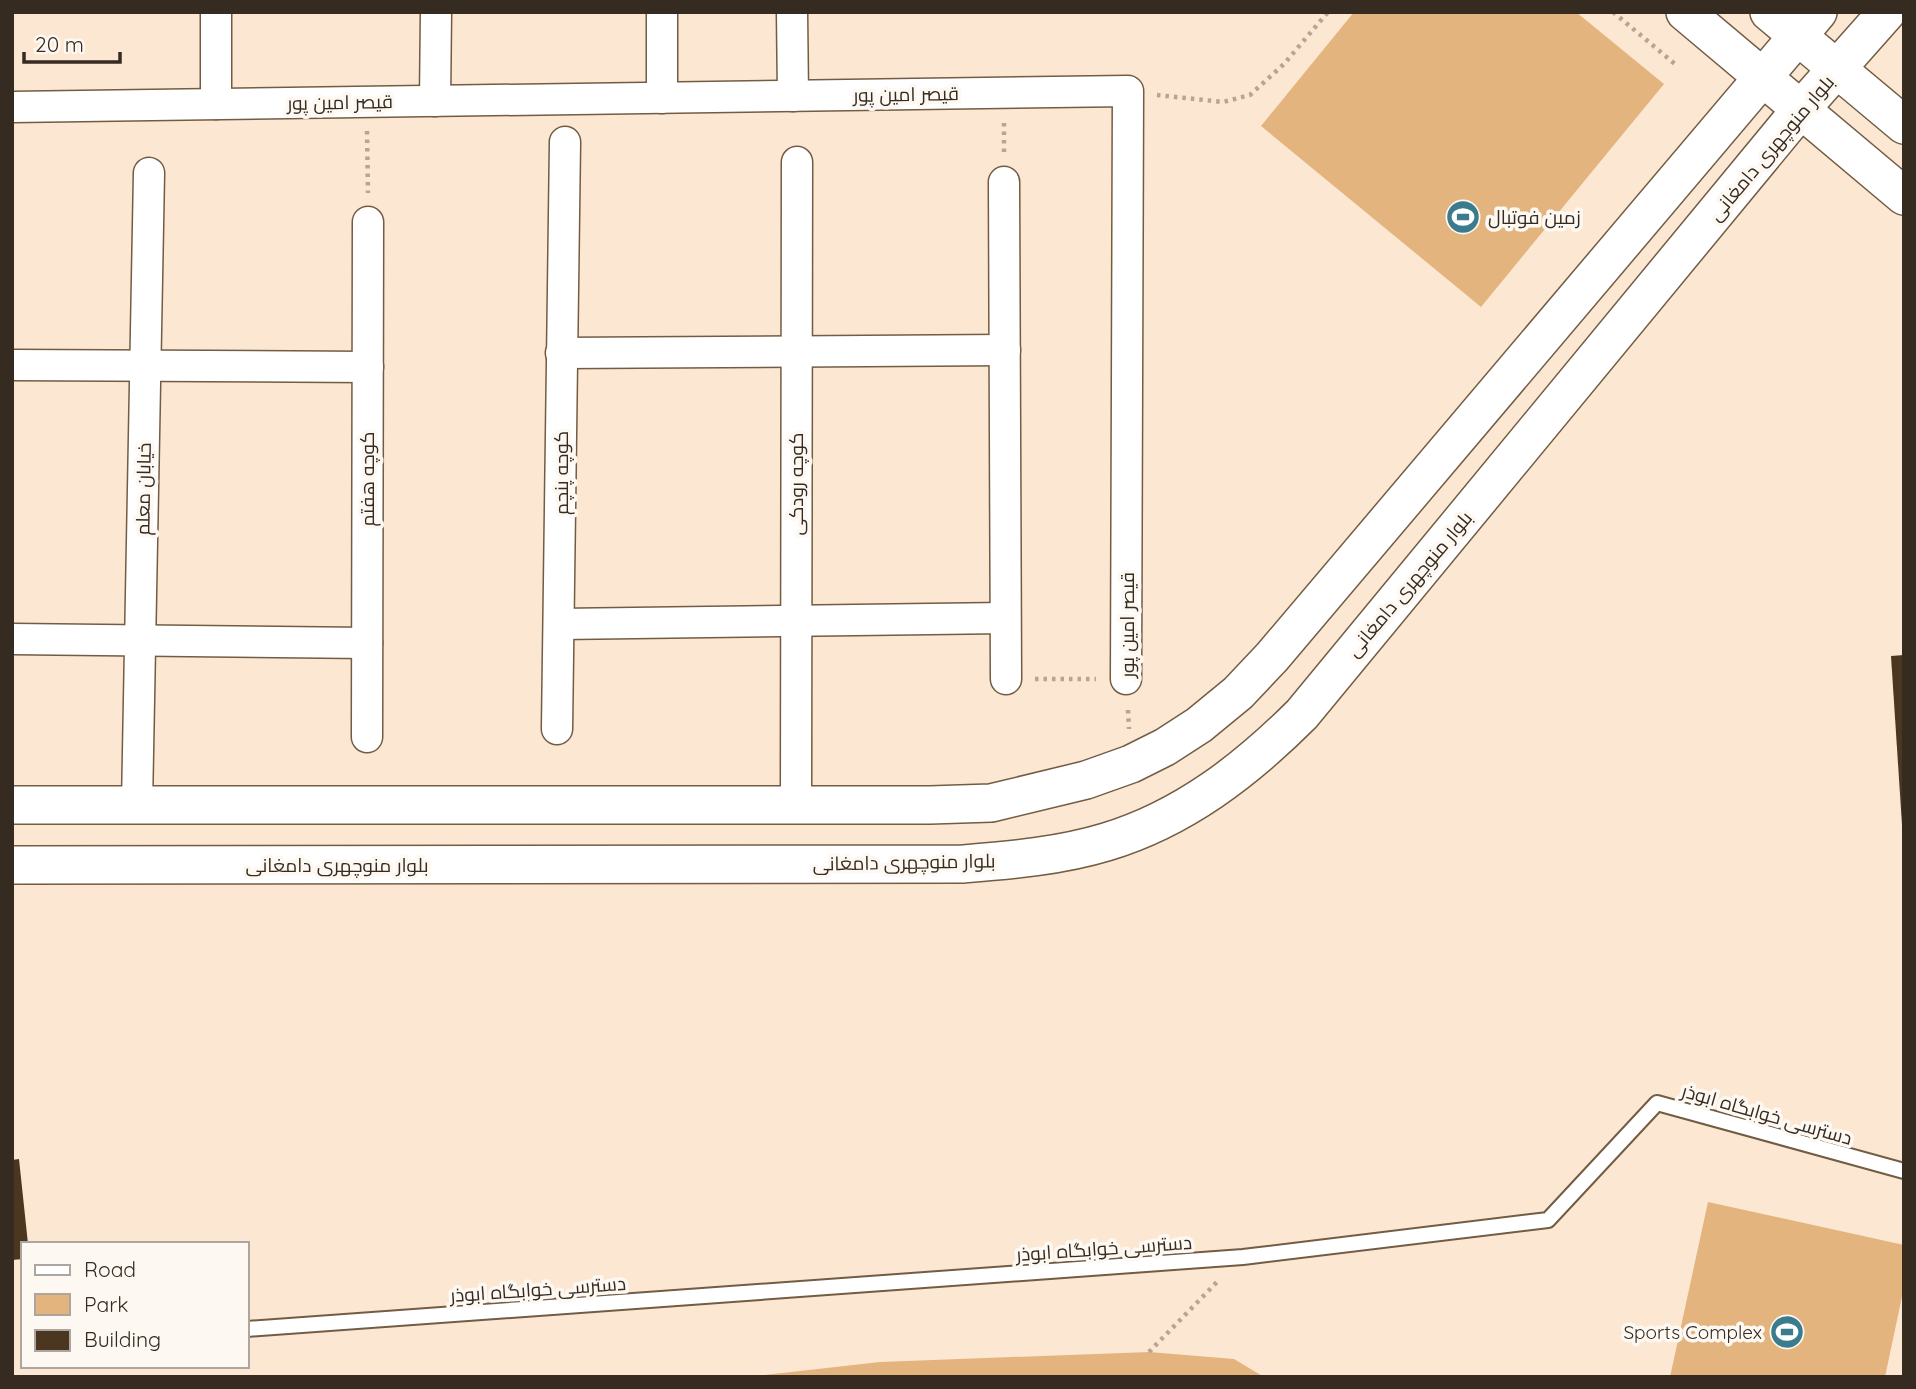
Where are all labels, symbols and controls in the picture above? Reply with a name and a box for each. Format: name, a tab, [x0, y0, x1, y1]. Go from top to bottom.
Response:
scale bar	[24, 21, 121, 65]
text: 20 m	[35, 31, 84, 57]
street label: بلوار منوچهری دامغانی	[1703, 70, 1840, 226]
street label: قیصر امین پور	[852, 81, 959, 108]
street label: قیصر امین پور	[286, 89, 393, 116]
sports icon: زمین فوتبال	[1444, 198, 1482, 236]
place label: زمین فوتبال	[1488, 205, 1581, 229]
street label: کوچه پنچم	[549, 431, 575, 515]
street label: کوچه هفتم	[355, 432, 381, 526]
street label: کوچه رودکی	[784, 433, 809, 535]
street label: خیابان معلم	[130, 442, 158, 536]
street label: بلوار منوچهری دامغانی	[1341, 506, 1478, 662]
street label: قیصر امین پور	[1115, 572, 1140, 679]
street label: بلوار منوچهری دامغانی	[812, 848, 996, 877]
street label: بلوار منوچهری دامغانی	[246, 853, 429, 878]
street label: دسترسی خوابگاه ابوذر	[1678, 1078, 1855, 1150]
street label: دسترسی خوابگاه ابوذر	[1014, 1230, 1193, 1266]
legend	[21, 1242, 248, 1368]
text: Road	[84, 1256, 136, 1282]
street label: دسترسی خوابگاه ابوذر	[448, 1271, 627, 1307]
text: Park	[84, 1291, 128, 1317]
sports icon: Sports Complex	[1768, 1313, 1806, 1351]
place label: Sports Complex	[1623, 1320, 1762, 1344]
text: Building	[84, 1326, 161, 1352]

